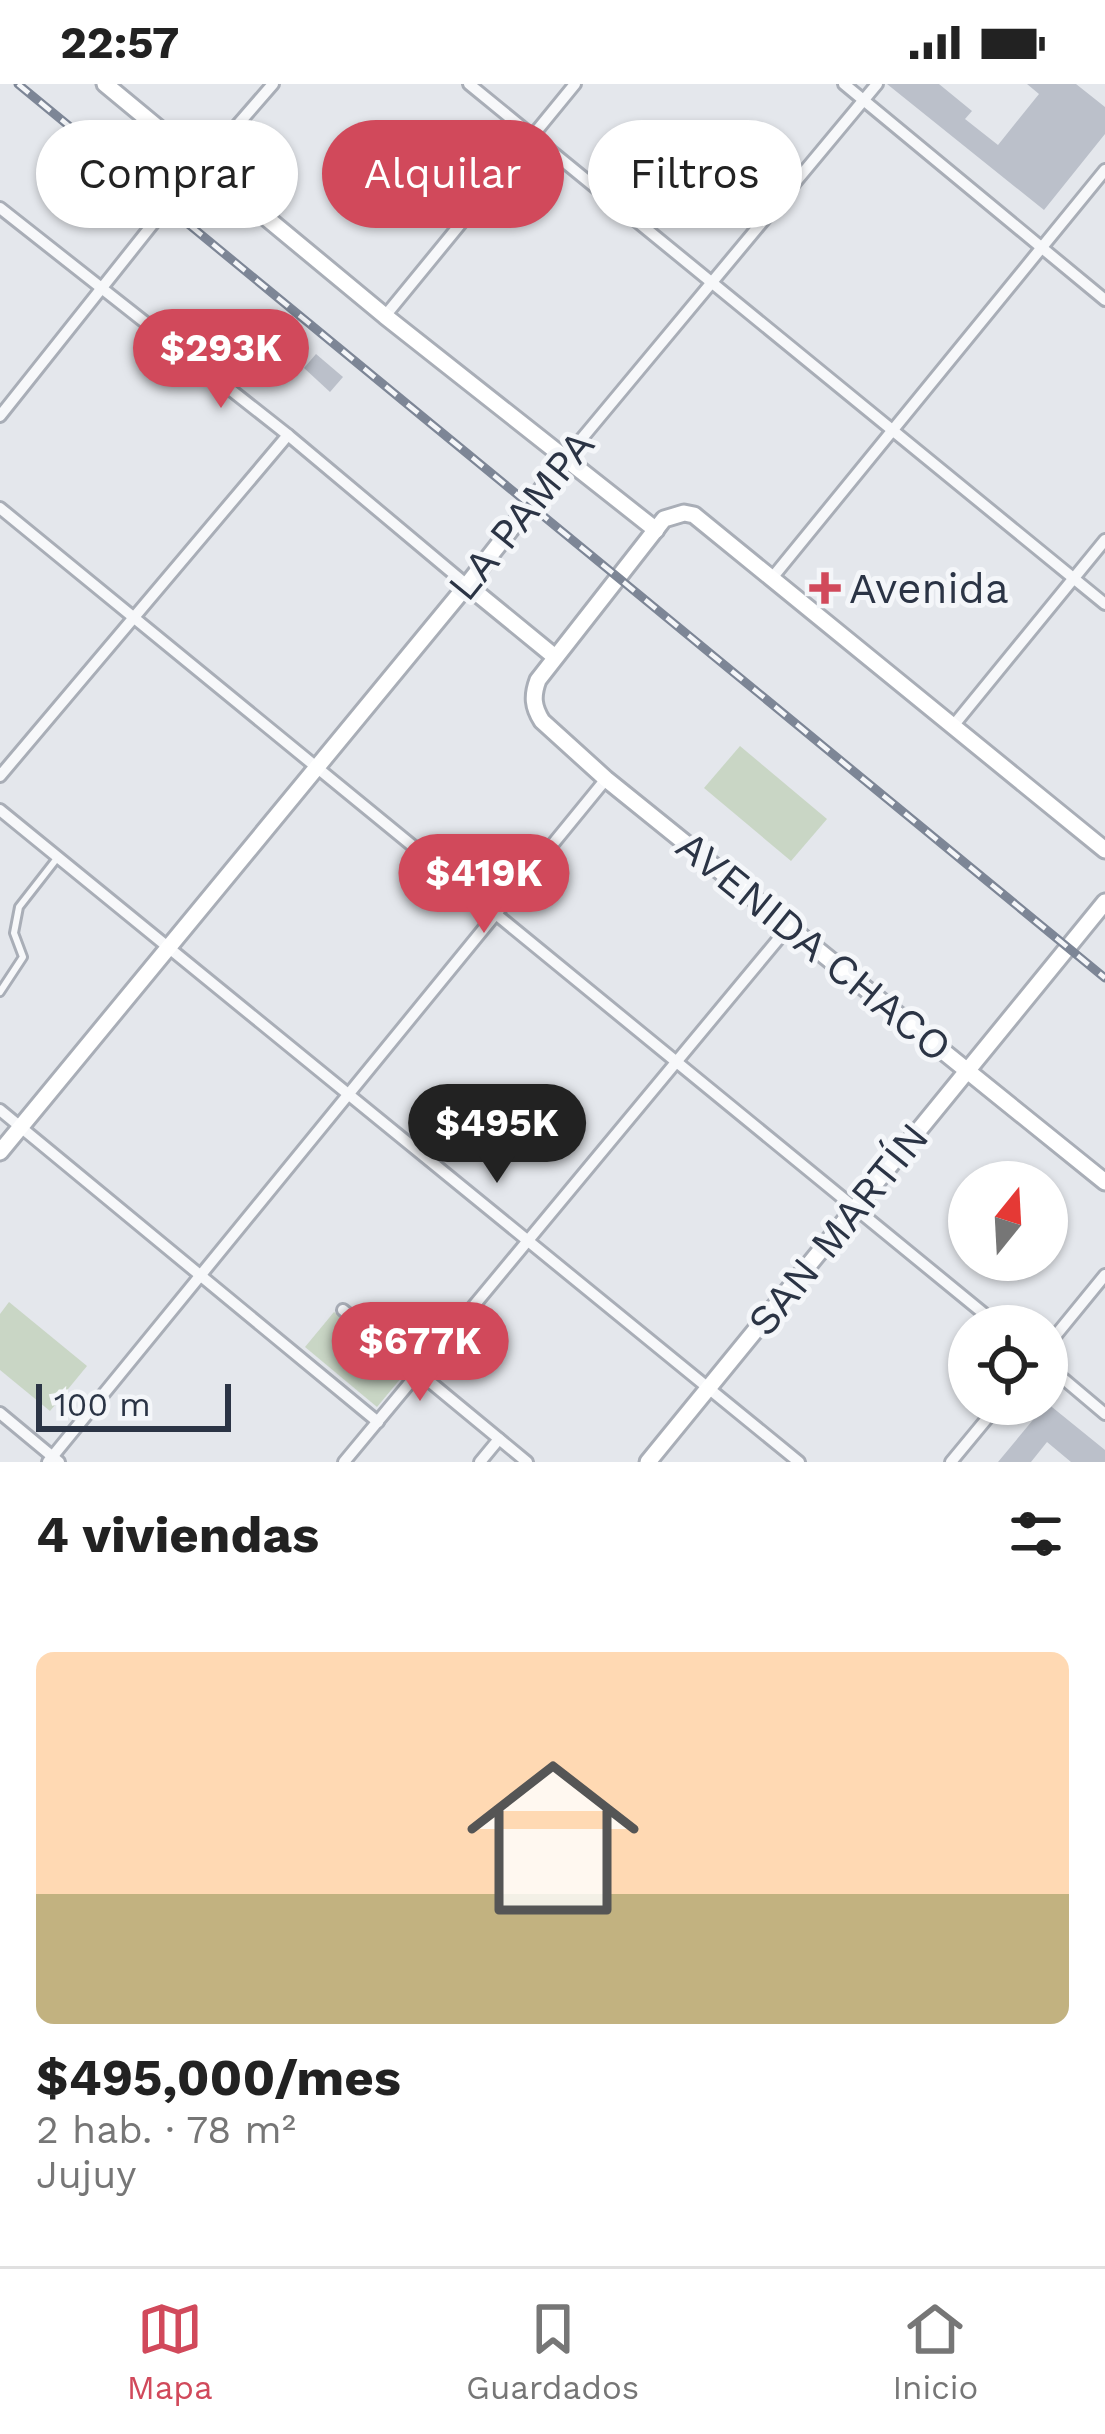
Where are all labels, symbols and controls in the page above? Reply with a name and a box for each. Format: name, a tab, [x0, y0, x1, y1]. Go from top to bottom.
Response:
text: 22:57	[60, 16, 179, 69]
chip: Comprar	[36, 120, 298, 228]
chip: Alquilar	[322, 120, 564, 228]
chip: Filtros	[588, 120, 802, 228]
pin: $293K	[137, 309, 305, 411]
text: $293K	[160, 325, 282, 370]
street label: LA PAMPA	[438, 420, 604, 610]
place label: Avenida	[849, 564, 1009, 613]
marker: Avenida	[812, 575, 838, 601]
street label: AVENIDA CHACO	[667, 820, 961, 1072]
pin: $419K	[400, 834, 568, 936]
text: $419K	[425, 850, 543, 895]
pin: $495K	[413, 1084, 581, 1186]
text: $495K	[435, 1100, 559, 1145]
street label: SAN MARTÍN	[738, 1113, 938, 1345]
north arrow	[948, 1161, 1068, 1281]
map controls	[948, 1161, 1068, 1425]
pin: $677K	[336, 1302, 504, 1404]
button: locate	[948, 1305, 1068, 1425]
text: $677K	[359, 1318, 481, 1363]
scale bar	[36, 1378, 231, 1431]
text: 100 m	[54, 1385, 151, 1424]
icon: filters	[1003, 1501, 1069, 1567]
text: 4 viviendas	[36, 1505, 319, 1564]
icon: home	[445, 1730, 661, 1946]
text: $495,000/mes	[36, 2048, 401, 2107]
text: 2 hab. · 78 m²	[36, 2107, 296, 2152]
text: Jujuy	[36, 2152, 136, 2197]
tab: Mapa	[127, 2296, 213, 2407]
tab: Guardados	[466, 2296, 639, 2407]
tab: Inicio	[892, 2296, 978, 2407]

